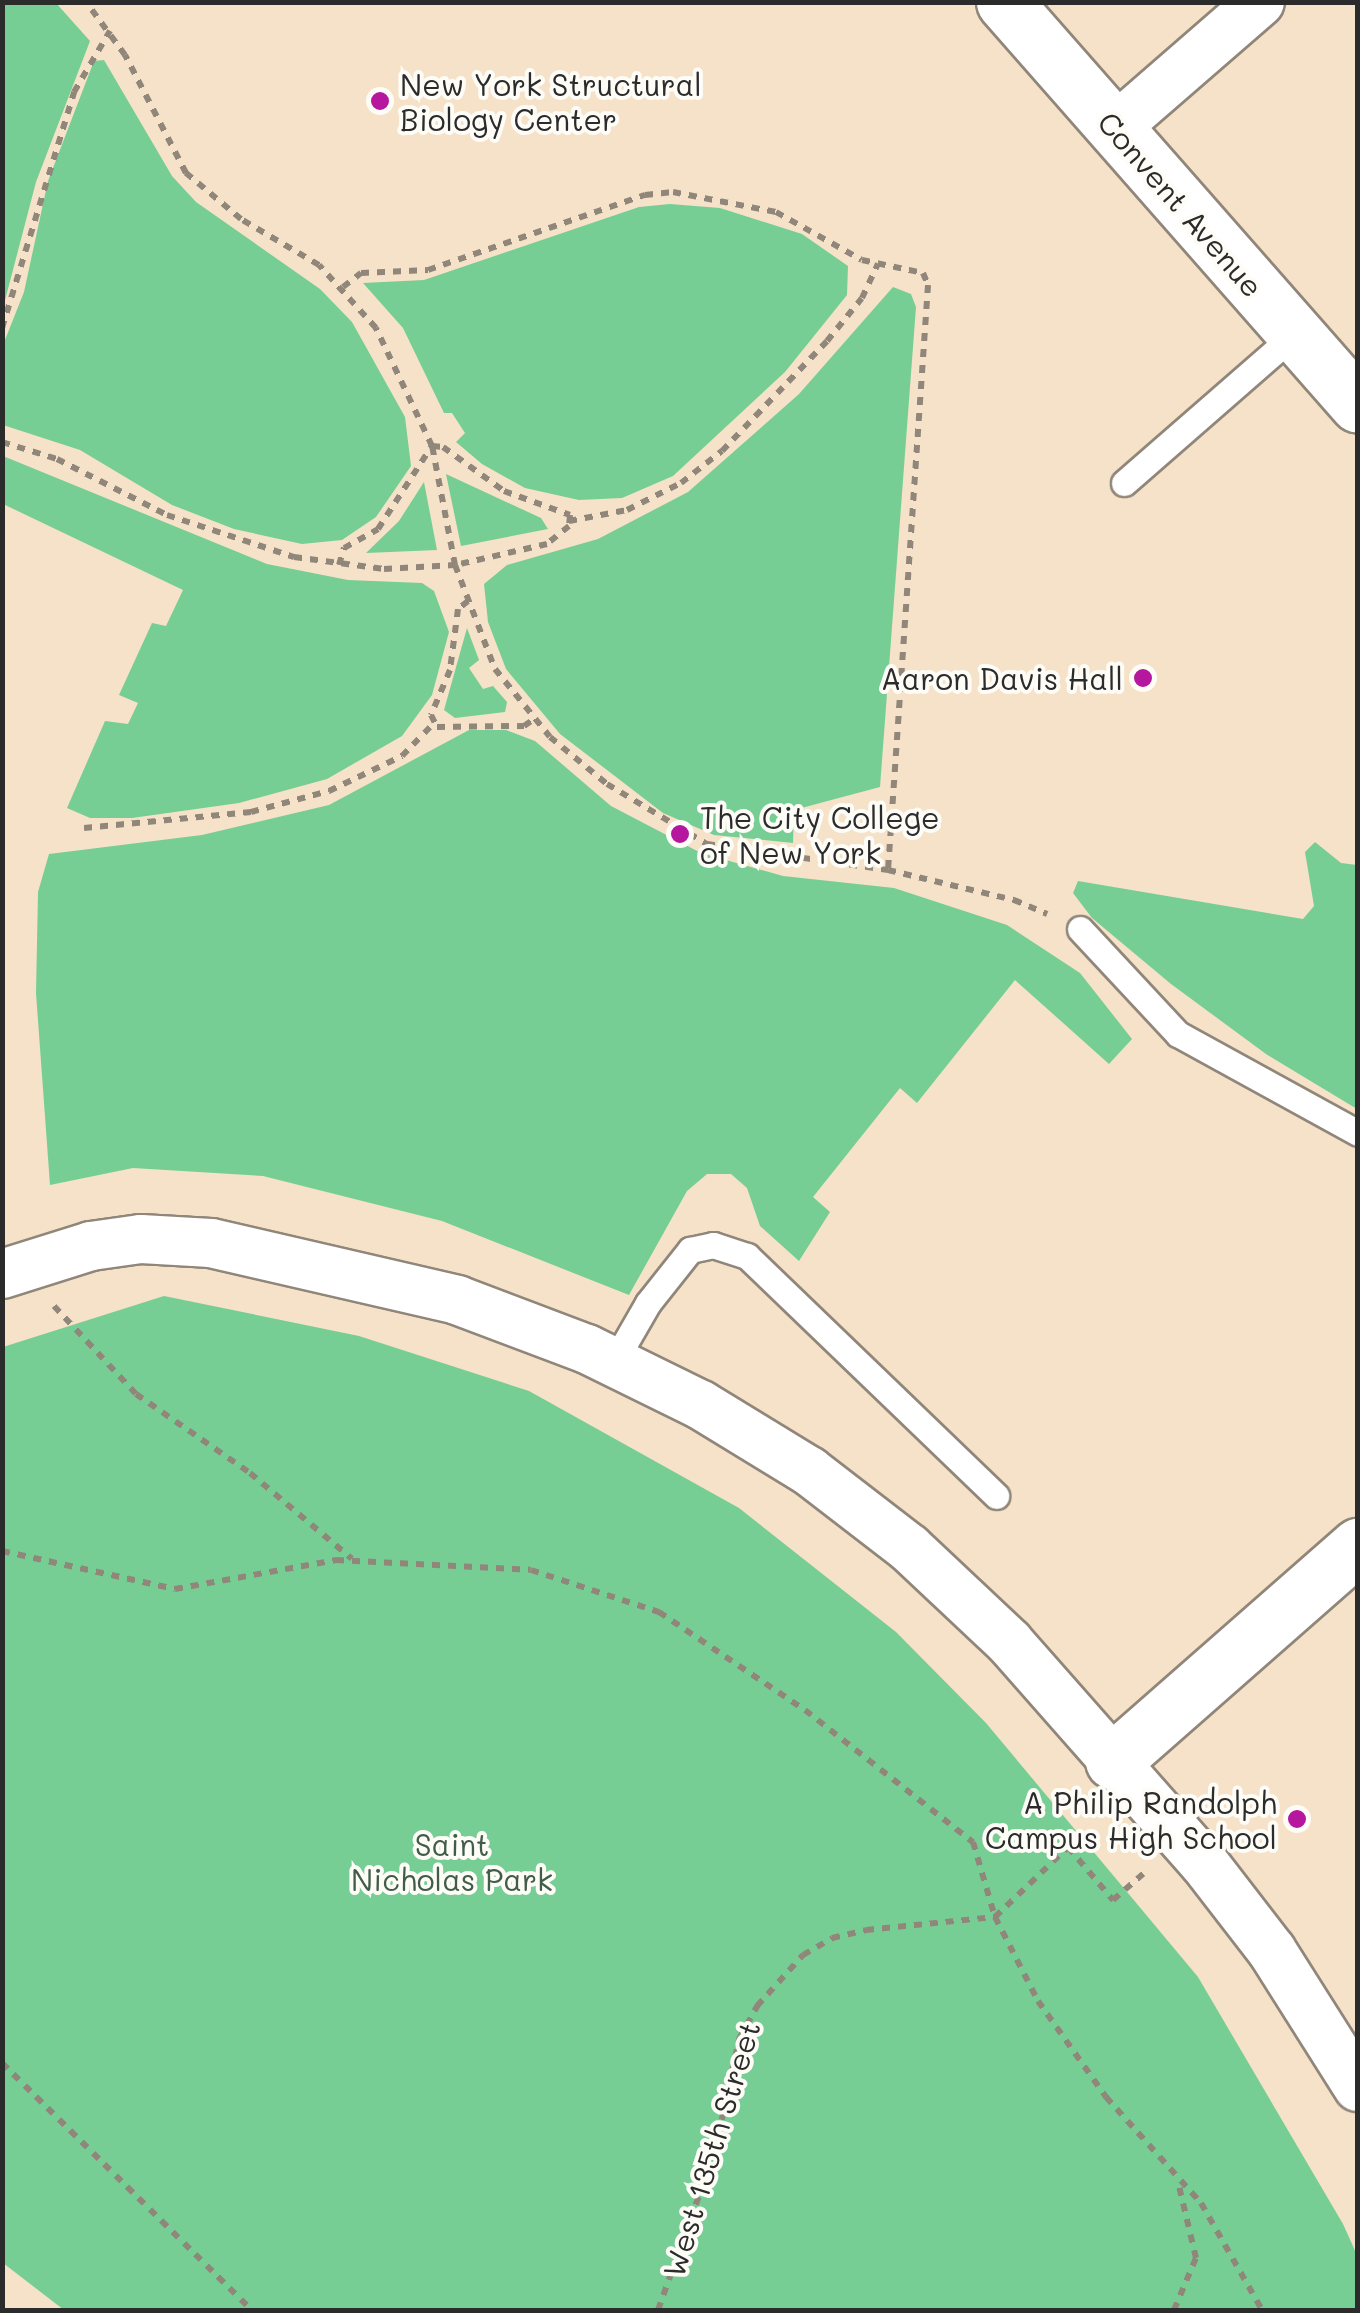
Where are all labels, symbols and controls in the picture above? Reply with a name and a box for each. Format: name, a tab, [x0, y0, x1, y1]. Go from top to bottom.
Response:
place label: New York Structural Biology Center	[400, 66, 702, 136]
marker: New York Structural Biology Center	[369, 90, 391, 112]
street label: Convent Avenue	[1091, 104, 1271, 304]
place label: Aaron Davis Hall	[881, 660, 1123, 696]
marker: Aaron Davis Hall	[1132, 667, 1154, 689]
place label: The City College of New York	[700, 799, 940, 870]
marker: The City College of New York	[669, 823, 691, 845]
place label: A Philip Randolph Campus High School	[985, 1784, 1277, 1854]
marker: A Philip Randolph Campus High School	[1286, 1808, 1308, 1830]
park label: Saint Nicholas Park	[351, 1826, 553, 1896]
street label: West 135th Street	[655, 2017, 767, 2281]

